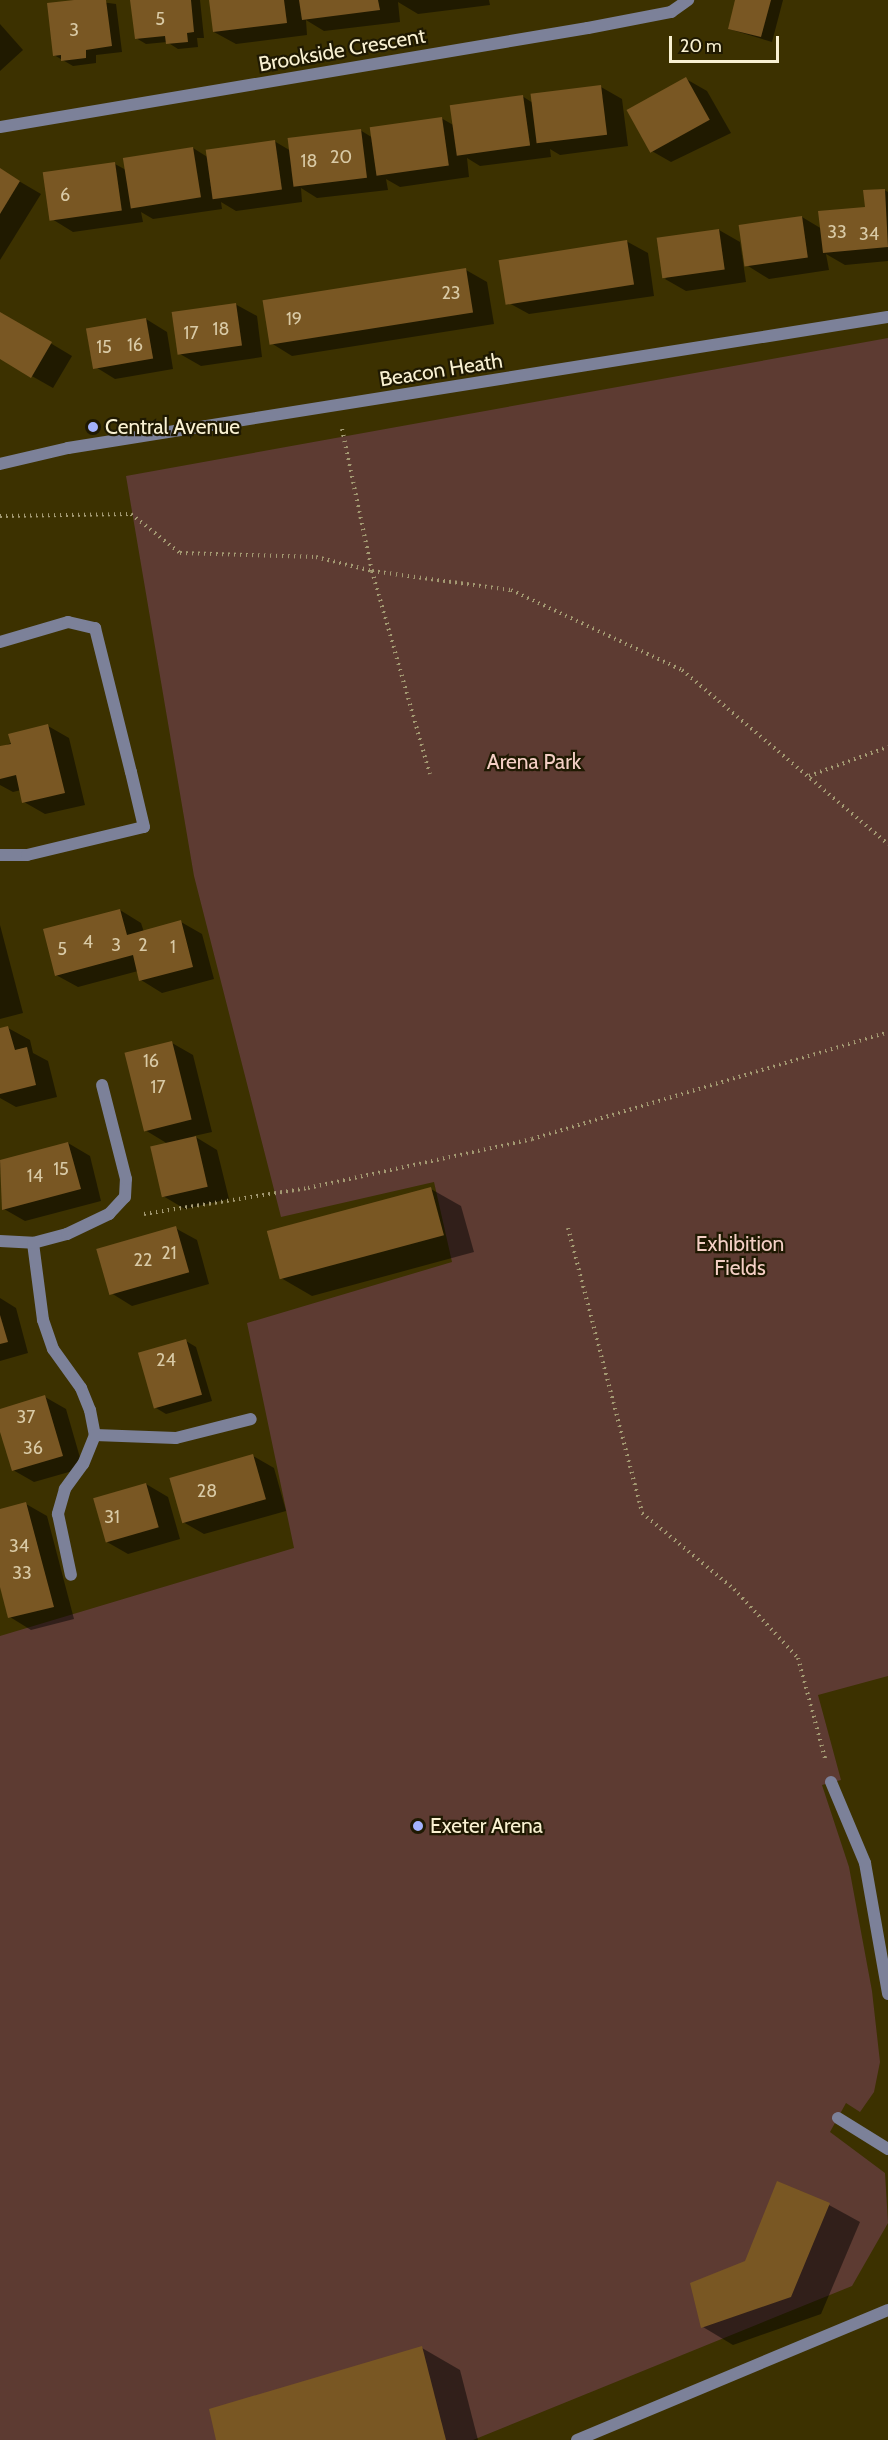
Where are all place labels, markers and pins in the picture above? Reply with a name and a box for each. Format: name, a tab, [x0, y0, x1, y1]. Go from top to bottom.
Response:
place label: Central Avenue	[105, 414, 240, 440]
marker: Central Avenue	[86, 420, 100, 434]
place label: Exeter Arena	[430, 1813, 543, 1839]
marker: Exeter Arena	[411, 1819, 425, 1833]

